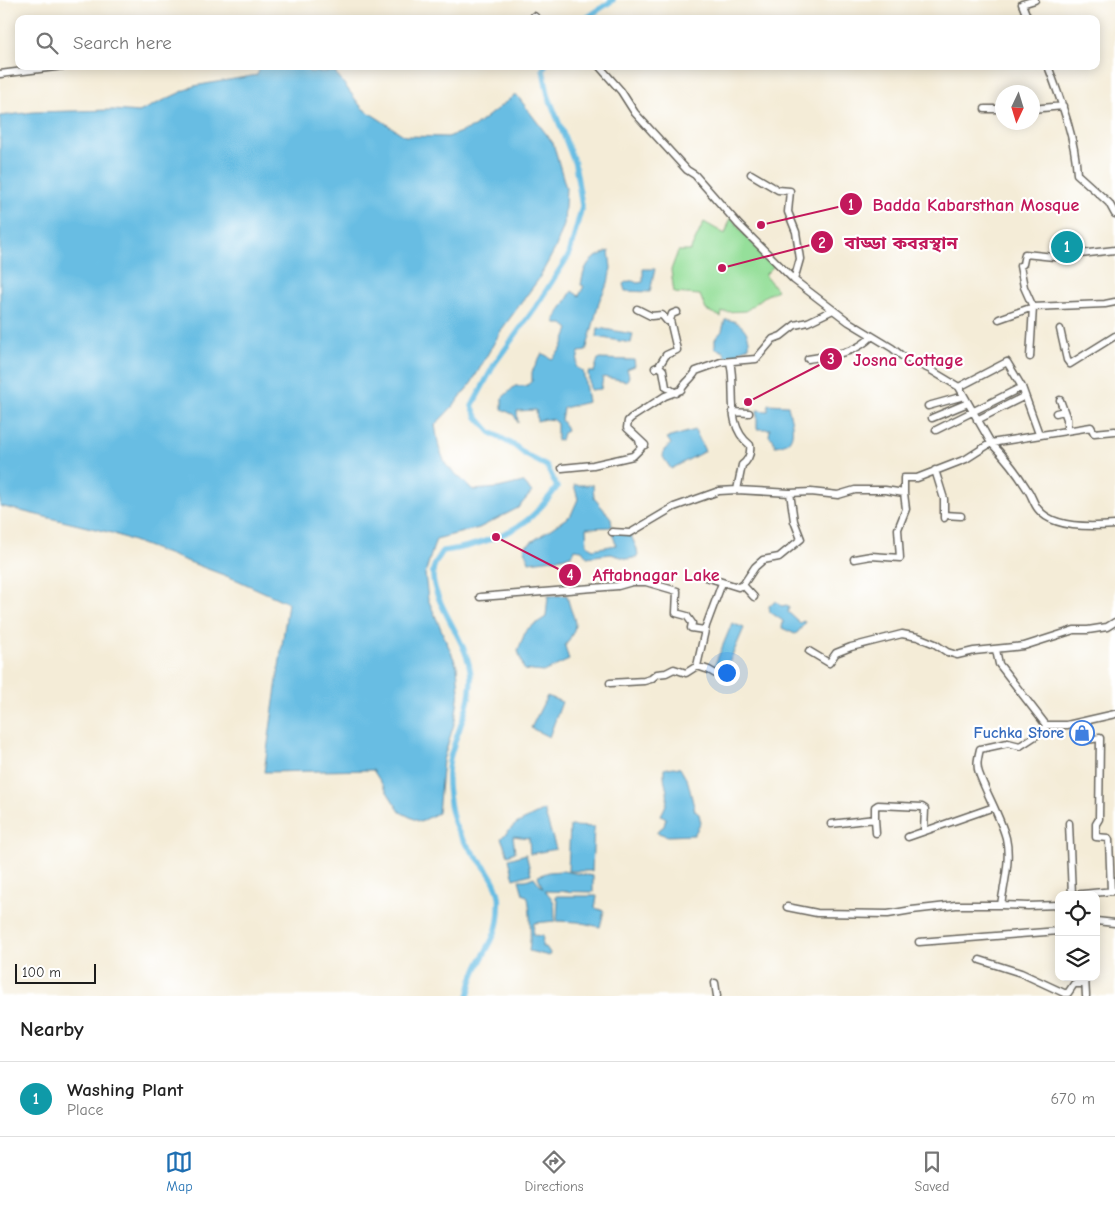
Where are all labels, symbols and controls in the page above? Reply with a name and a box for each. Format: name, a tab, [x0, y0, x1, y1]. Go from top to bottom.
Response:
search box	[15, 15, 1100, 70]
icon: search	[33, 29, 61, 57]
text: Search here	[73, 32, 172, 54]
north arrow	[995, 85, 1040, 130]
callout: Badda Kabarsthan Mosque	[838, 188, 1090, 221]
text: Badda Kabarsthan Mosque	[873, 195, 1080, 216]
text: 1	[848, 196, 854, 214]
callout: বাড্ডা কবরস্থান	[809, 226, 967, 259]
pin: 1	[1051, 228, 1083, 266]
text: বাড্ডা কবরস্থান	[843, 233, 958, 254]
text: 2	[818, 234, 826, 252]
callout: Josna Cottage	[818, 343, 973, 376]
text: 3	[827, 350, 835, 368]
text: Josna Cottage	[853, 350, 963, 371]
callout: Aftabnagar Lake	[558, 558, 730, 591]
text: Aftabnagar Lake	[592, 565, 720, 586]
text: 4	[566, 566, 574, 584]
your location	[714, 660, 740, 686]
shop icon: Fuchka Store	[1069, 720, 1095, 746]
place label: Fuchka Store	[973, 724, 1064, 742]
map controls	[1055, 891, 1100, 981]
button: locate	[1055, 891, 1100, 936]
button: layers	[1055, 936, 1100, 981]
scale bar	[15, 961, 96, 984]
text: 100 m	[22, 964, 61, 981]
text: Nearby	[20, 1017, 84, 1041]
text: Washing Plant	[67, 1079, 183, 1101]
text: 1	[33, 1090, 39, 1108]
text: 670 m	[1050, 1090, 1095, 1108]
text: Place	[67, 1101, 103, 1119]
tab: Map	[165, 1148, 193, 1195]
tab: Directions	[524, 1148, 584, 1195]
tab: Saved	[915, 1148, 950, 1195]

